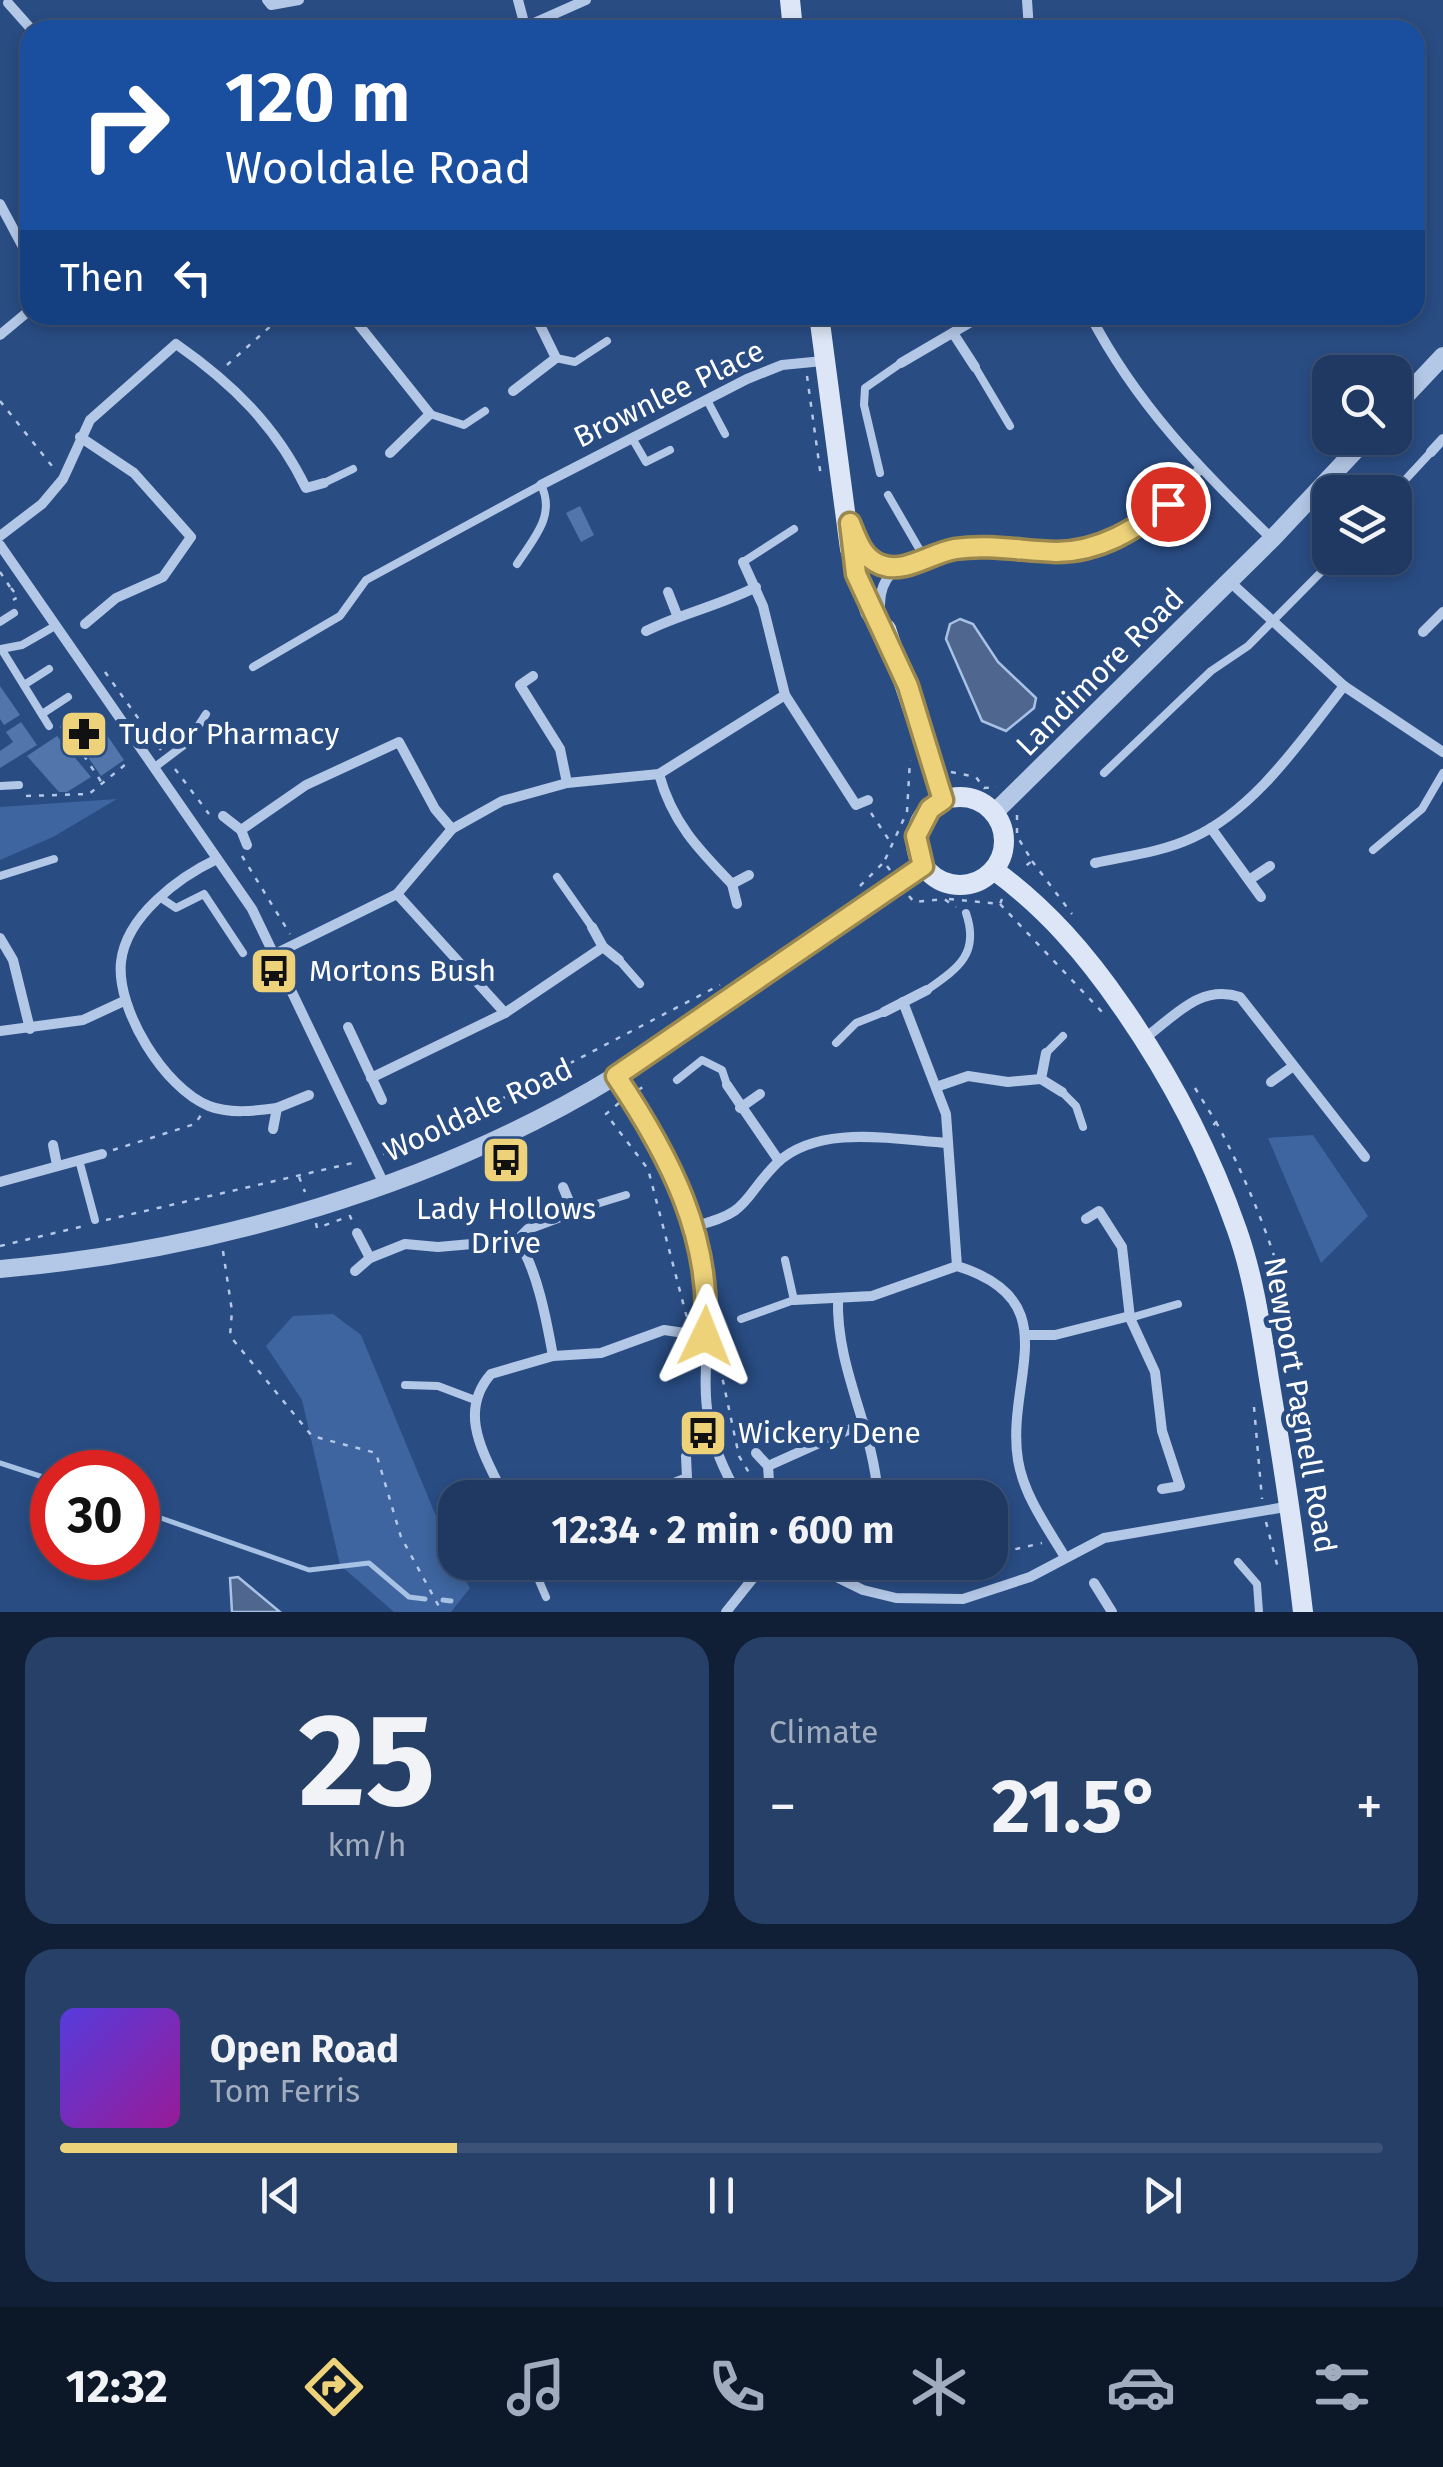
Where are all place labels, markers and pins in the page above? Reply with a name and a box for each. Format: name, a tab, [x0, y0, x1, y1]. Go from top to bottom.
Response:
pin	[1126, 462, 1211, 547]
pharmacy icon: Tudor Pharmacy	[58, 708, 110, 760]
place label: Tudor Pharmacy	[119, 716, 339, 752]
bus stop icon: Mortons Bush	[248, 945, 300, 997]
place label: Mortons Bush	[309, 953, 496, 989]
bus stop icon: Lady Hollows Drive	[480, 1134, 532, 1186]
place label: Lady Hollows Drive	[416, 1191, 596, 1261]
bus stop icon: Wickery Dene	[677, 1407, 729, 1459]
place label: Wickery Dene	[738, 1415, 921, 1451]

